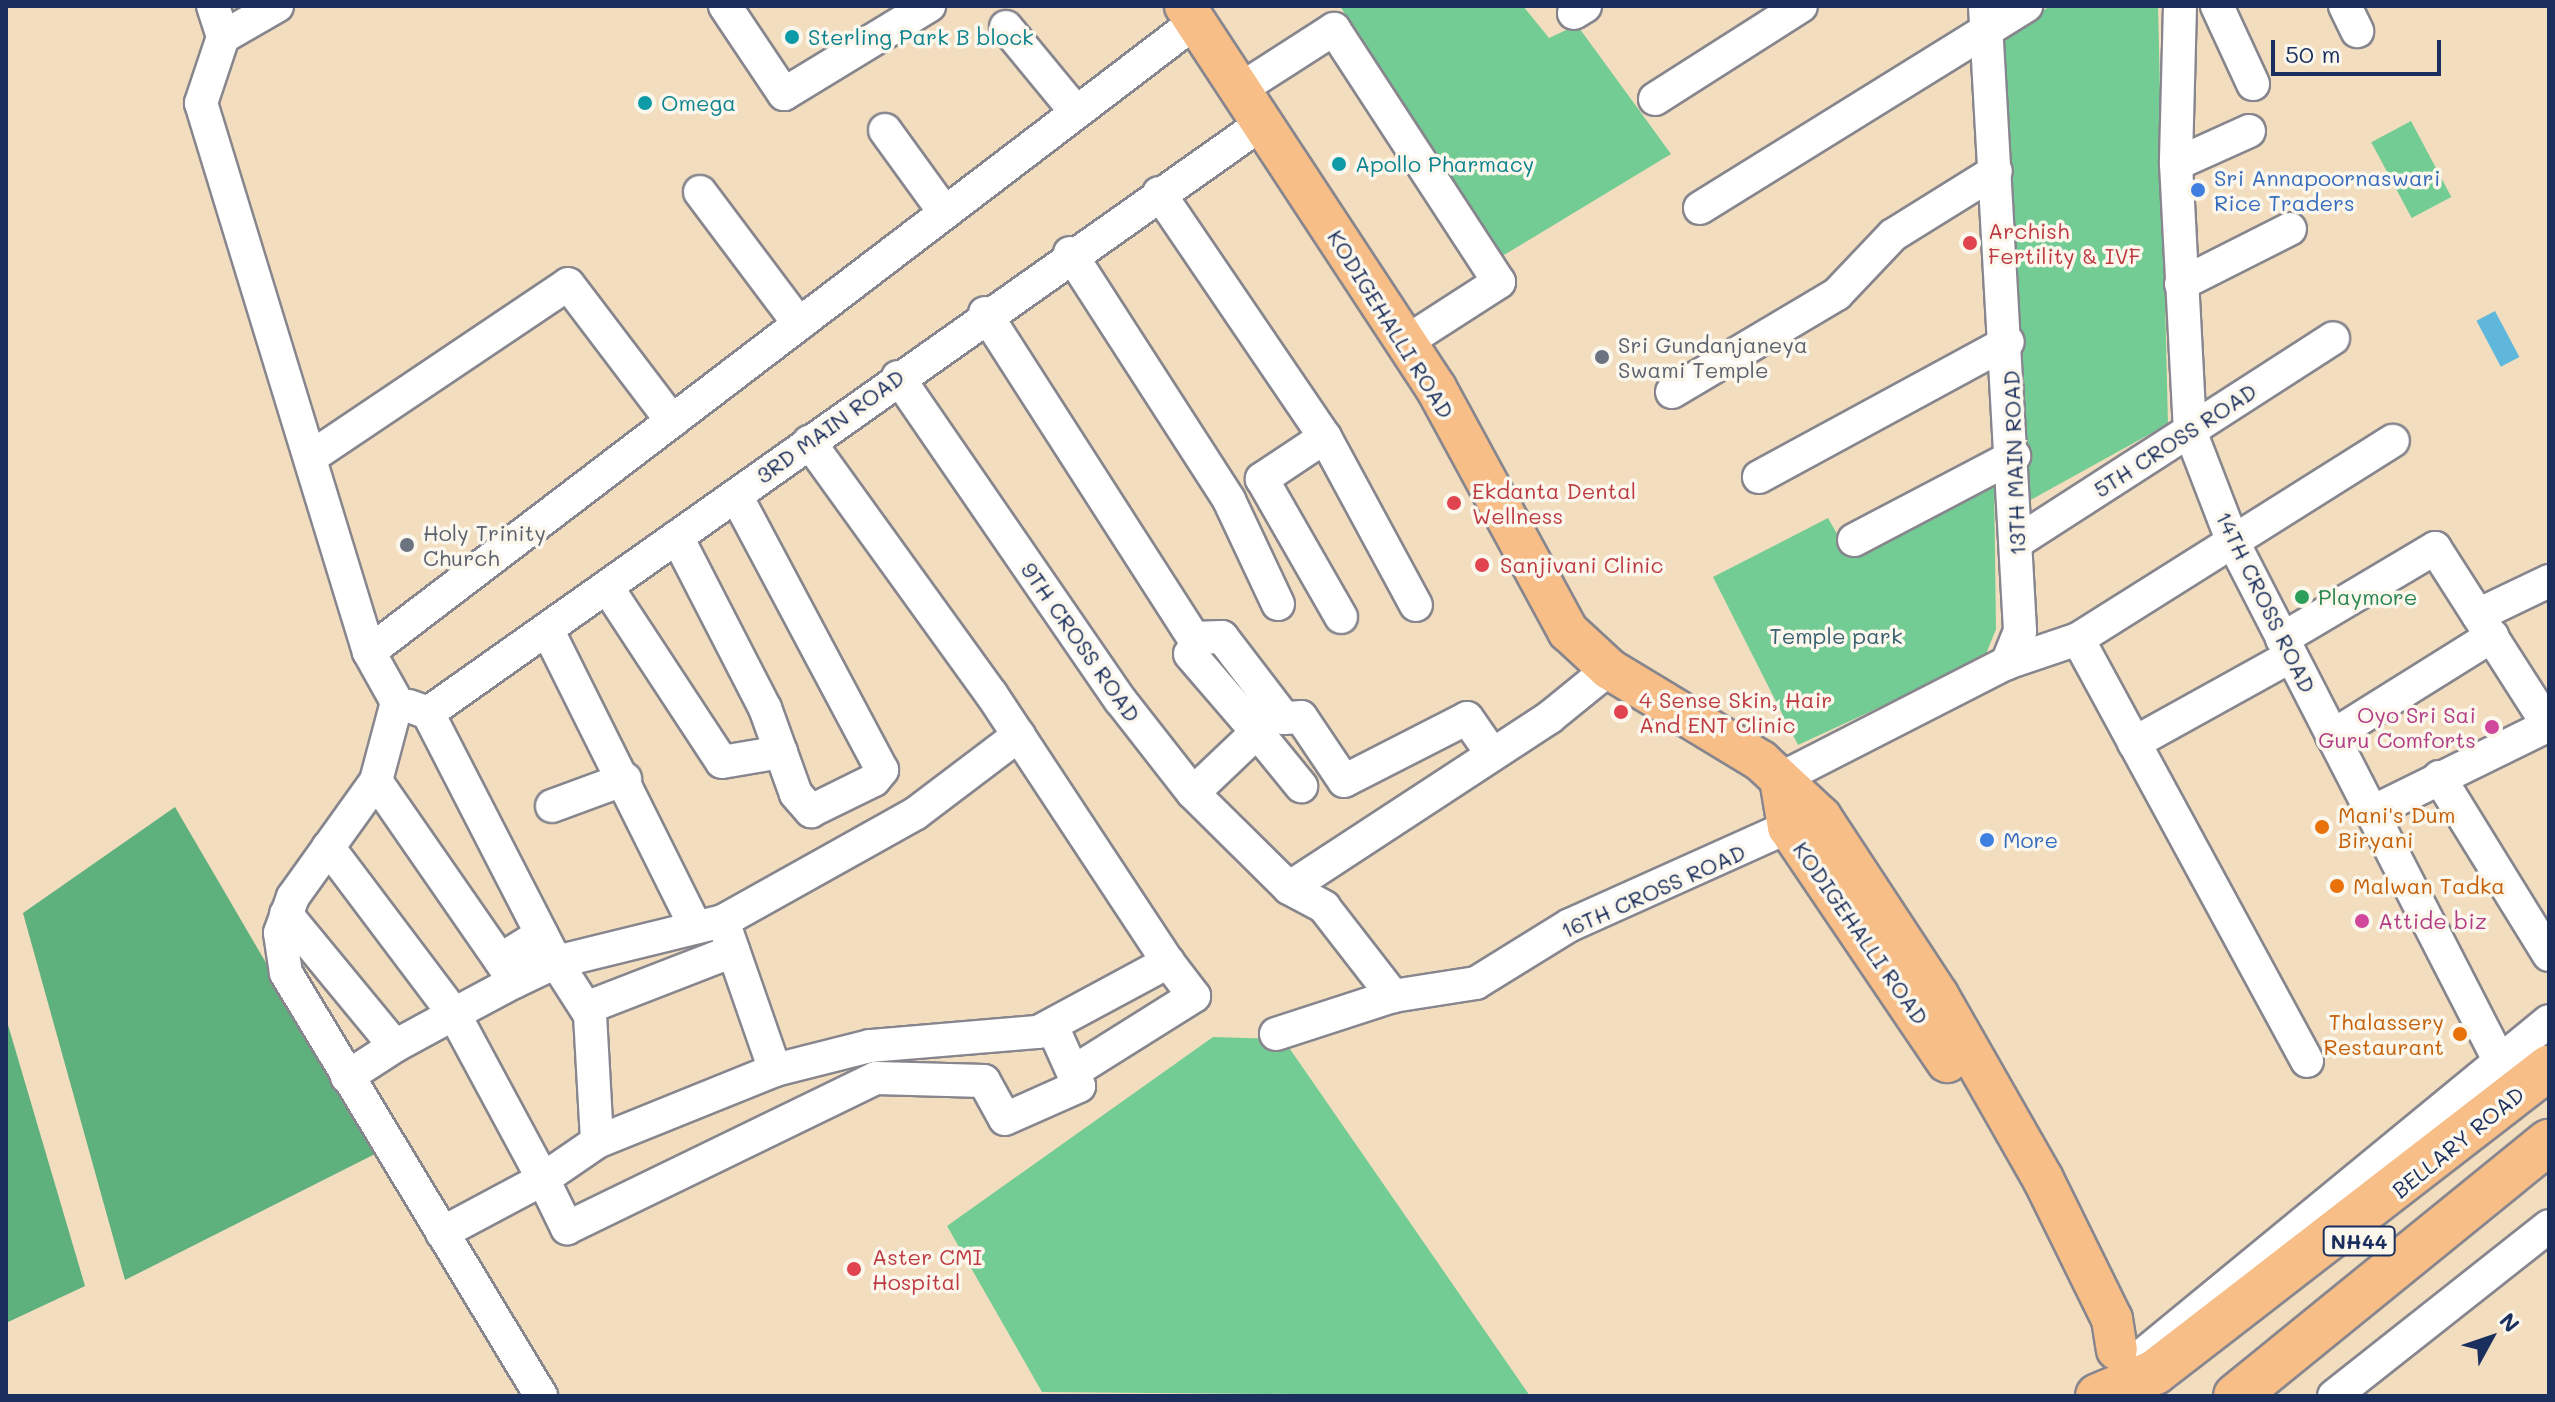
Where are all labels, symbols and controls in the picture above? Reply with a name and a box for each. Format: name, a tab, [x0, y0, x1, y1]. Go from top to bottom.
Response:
place label: Sterling Park B block	[808, 24, 1034, 50]
scale bar	[2275, 24, 2445, 74]
marker: Sterling Park B block	[783, 28, 801, 46]
text: 50 m	[2285, 38, 2341, 69]
place label: Omega	[661, 90, 736, 116]
marker: Omega	[636, 94, 654, 112]
place label: Apollo Pharmacy	[1355, 151, 1534, 177]
marker: Apollo Pharmacy	[1330, 155, 1348, 173]
place label: Sri Annapoornaswari Rice Traders	[2214, 164, 2440, 216]
marker: Sri Annapoornaswari Rice Traders	[2189, 181, 2207, 199]
place label: Archish Fertility & IVF	[1988, 217, 2141, 268]
street label: KODIGEHALLI ROAD	[1322, 225, 1460, 423]
marker: Archish Fertility & IVF	[1959, 232, 1981, 254]
place label: Sri Gundanjaneya Swami Temple	[1618, 331, 1808, 382]
marker: Sri Gundanjaneya Swami Temple	[1593, 348, 1611, 366]
street label: 3RD MAIN ROAD	[751, 363, 909, 489]
street label: 13TH MAIN ROAD	[1998, 370, 2030, 556]
street label: 5TH CROSS ROAD	[2089, 378, 2261, 502]
place label: Ekdanta Dental Wellness	[1472, 477, 1636, 528]
marker: Ekdanta Dental Wellness	[1443, 492, 1465, 514]
street label: 14TH CROSS ROAD	[2211, 507, 2321, 697]
place label: Holy Trinity Church	[423, 519, 546, 570]
marker: Holy Trinity Church	[398, 536, 416, 554]
place label: Sanjivani Clinic	[1500, 552, 1664, 578]
marker: Sanjivani Clinic	[1471, 554, 1493, 576]
street label: 9TH CROSS ROAD	[1016, 557, 1146, 727]
place label: Playmore	[2318, 584, 2417, 610]
marker: Playmore	[2293, 588, 2311, 606]
park label: Temple park	[1769, 623, 1903, 649]
place label: 4 Sense Skin, Hair And ENT Clinic	[1639, 686, 1832, 738]
marker: 4 Sense Skin, Hair And ENT Clinic	[1610, 701, 1632, 723]
place label: Oyo Sri Sai Guru Comforts	[2318, 701, 2476, 752]
marker: Oyo Sri Sai Guru Comforts	[2483, 718, 2501, 736]
place label: Mani's Dum Biryani	[2338, 801, 2455, 852]
marker: Mani's Dum Biryani	[2313, 818, 2331, 836]
place label: More	[2003, 827, 2058, 853]
marker: More	[1978, 831, 1996, 849]
street label: KODIGEHALLI ROAD	[1788, 837, 1934, 1029]
street label: 16TH CROSS ROAD	[1557, 838, 1749, 944]
place label: Malwan Tadka	[2353, 873, 2505, 899]
marker: Malwan Tadka	[2328, 877, 2346, 895]
place label: Attide biz	[2378, 908, 2487, 934]
marker: Attide biz	[2353, 912, 2371, 930]
place label: Thalassery Restaurant	[2324, 1008, 2444, 1060]
marker: Thalassery Restaurant	[2451, 1025, 2469, 1043]
street label: BELLARY ROAD	[2387, 1081, 2529, 1203]
road number: NH44	[2321, 1225, 2397, 1257]
place label: Aster CMI Hospital	[872, 1243, 982, 1294]
marker: Aster CMI Hospital	[843, 1258, 865, 1280]
north arrow	[2451, 1298, 2531, 1378]
text: N	[2493, 1307, 2526, 1338]

